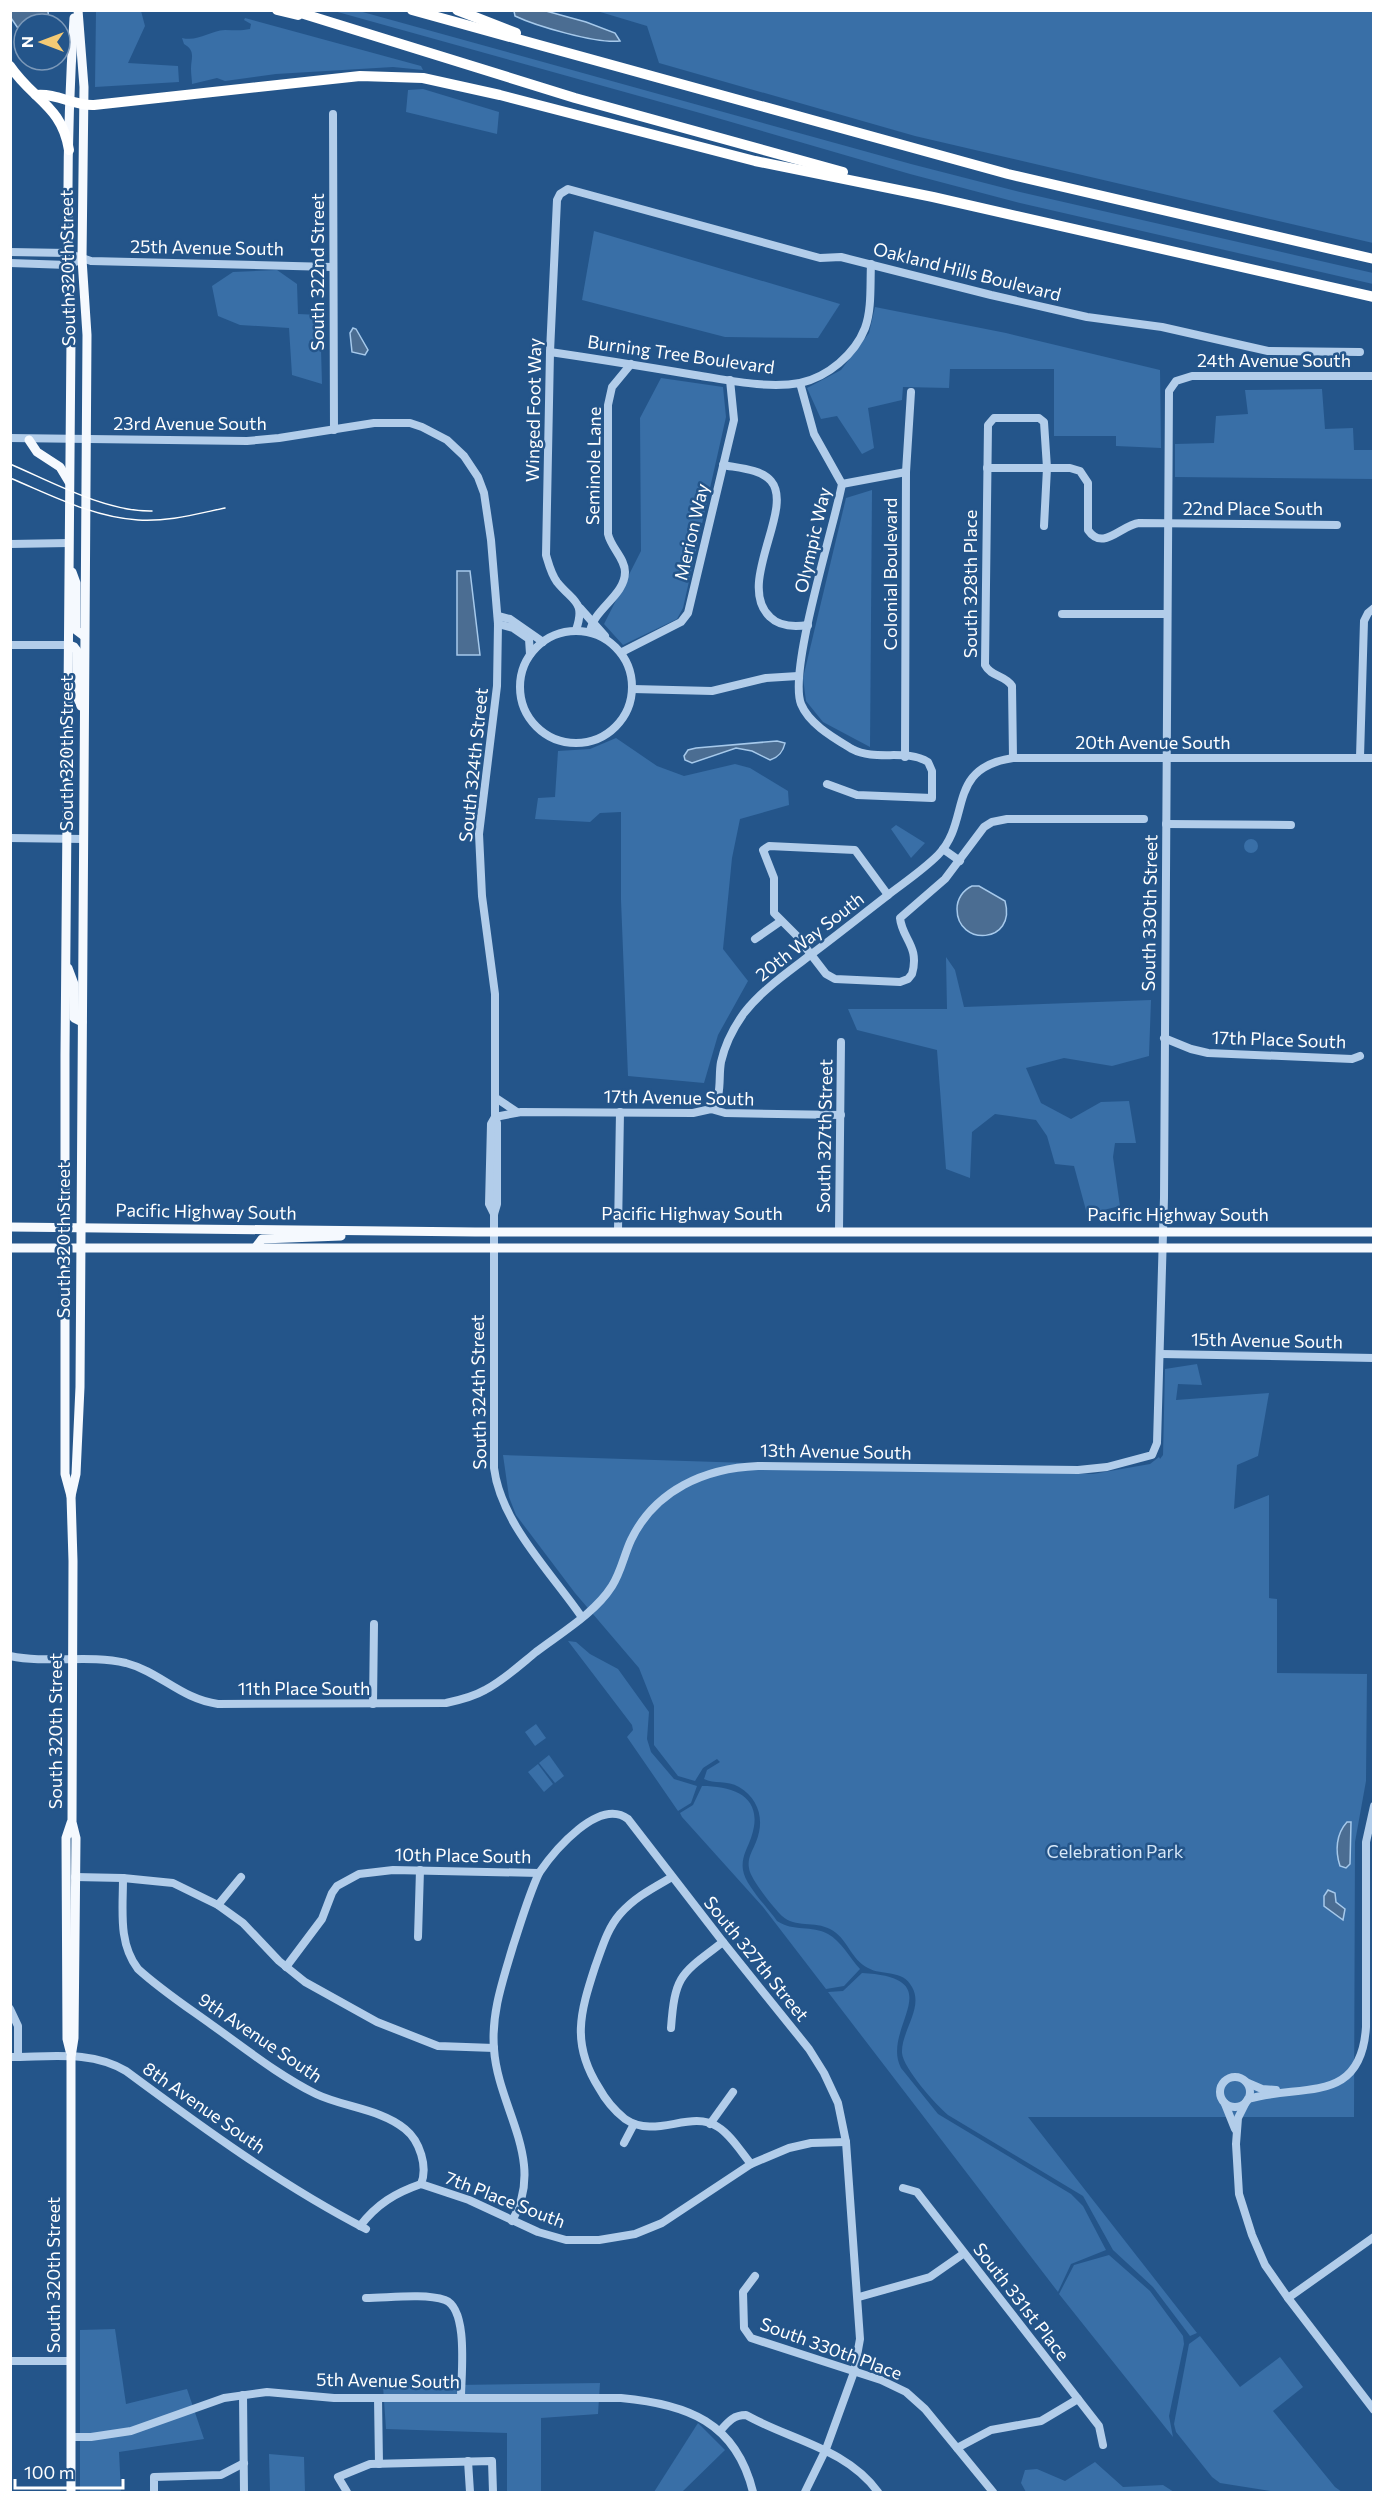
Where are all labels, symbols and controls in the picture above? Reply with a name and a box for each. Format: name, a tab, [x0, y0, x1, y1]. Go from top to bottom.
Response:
north arrow	[12, 12, 72, 72]
text: N	[17, 36, 36, 48]
street label: South 320th Street	[55, 190, 79, 346]
street label: South 322nd Street	[306, 193, 328, 351]
street label: 25th Avenue South	[130, 235, 284, 259]
street label: Oakland Hills Boulevard	[871, 237, 1064, 305]
street label: Burning Tree Boulevard	[586, 330, 776, 378]
street label: Winged Foot Way	[521, 338, 545, 482]
street label: 24th Avenue South	[1197, 349, 1351, 371]
street label: Seminole Lane	[581, 407, 605, 525]
street label: 23rd Avenue South	[113, 412, 267, 434]
street label: Merion Way	[669, 481, 713, 582]
street label: Olympic Way	[789, 485, 835, 595]
street label: 22nd Place South	[1183, 497, 1323, 519]
street label: Colonial Boulevard	[879, 498, 901, 650]
street label: South 328th Place	[959, 510, 981, 658]
street label: South 320th Street	[55, 675, 77, 831]
street label: South 324th Street	[454, 687, 492, 843]
street label: 20th Avenue South	[1075, 731, 1231, 753]
street label: South 330th Street	[1137, 834, 1161, 992]
street label: 20th Way South	[751, 887, 868, 985]
street label: 17th Place South	[1211, 1026, 1347, 1052]
street label: South 327th Street	[812, 1059, 836, 1213]
street label: 17th Avenue South	[603, 1085, 755, 1109]
street label: South 320th Street	[52, 1162, 74, 1318]
street label: Pacific Highway South	[115, 1198, 297, 1224]
street label: Pacific Highway South	[601, 1202, 783, 1224]
street label: Pacific Highway South	[1087, 1203, 1269, 1225]
street label: South 324th Street	[466, 1314, 490, 1470]
street label: 15th Avenue South	[1191, 1328, 1343, 1352]
street label: 13th Avenue South	[760, 1439, 912, 1463]
street label: South 320th Street	[44, 1653, 66, 1809]
street label: 11th Place South	[238, 1677, 370, 1699]
park label: Celebration Park	[1046, 1840, 1184, 1862]
street label: 10th Place South	[394, 1843, 532, 1867]
street label: South 327th Street	[700, 1892, 814, 2025]
street label: 9th Avenue South	[194, 1988, 327, 2087]
street label: 8th Avenue South	[139, 2057, 270, 2158]
street label: 7th Place South	[442, 2166, 569, 2232]
street label: South 320th Street	[42, 2197, 64, 2353]
street label: South 331st Place	[969, 2238, 1075, 2365]
street label: South 330th Place	[757, 2312, 905, 2384]
street label: 5th Avenue South	[316, 2368, 460, 2392]
scale bar	[15, 2452, 123, 2490]
text: 100 m	[24, 2461, 74, 2483]

